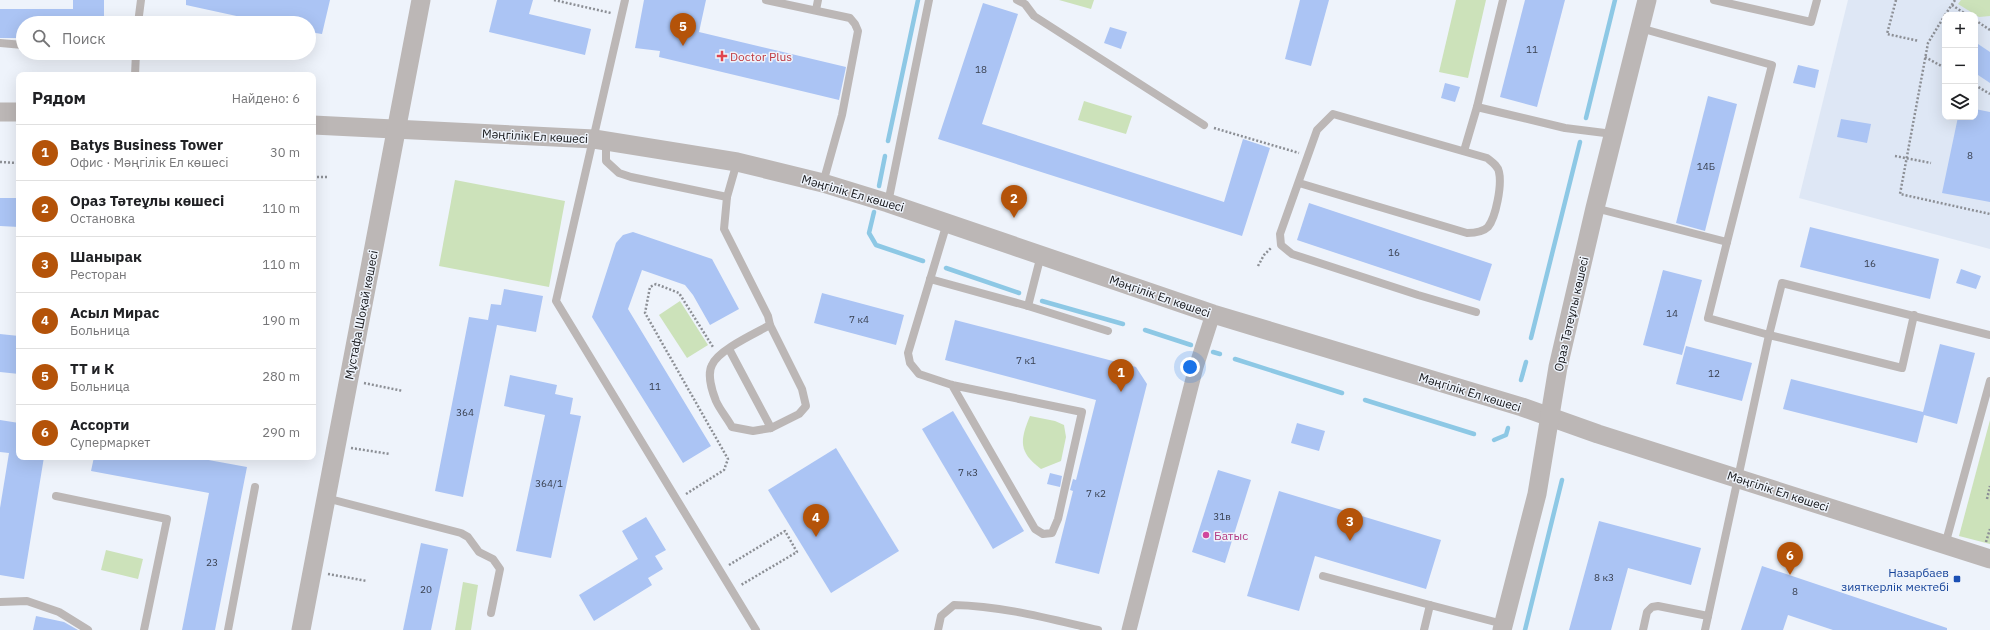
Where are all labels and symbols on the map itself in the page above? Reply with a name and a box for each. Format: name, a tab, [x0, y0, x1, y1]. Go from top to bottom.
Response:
pin: 5	[670, 13, 696, 46]
house number: 11	[1526, 43, 1538, 56]
place label: Doctor Plus	[730, 49, 792, 64]
marker: Doctor Plus	[717, 51, 727, 61]
house number: 18	[975, 63, 987, 76]
street label: Мәңгілік Ел көшесі	[482, 126, 588, 146]
house number: 8	[1967, 149, 1973, 162]
house number: 14Б	[1697, 160, 1715, 173]
street label: Мәңгілік Ел көшесі	[800, 171, 906, 215]
pin: 2	[1001, 185, 1027, 218]
house number: 16	[1388, 246, 1400, 259]
street label: Мұстафа Шоқай көшесі	[341, 249, 381, 381]
street label: Ораз Тәтеұлы көшесі	[1550, 255, 1592, 373]
house number: 16	[1864, 257, 1876, 270]
street label: Мәңгілік Ел көшесі	[1107, 272, 1213, 320]
house number: 14	[1666, 307, 1678, 320]
house number: 7 к4	[849, 313, 869, 326]
house number: 7 к1	[1016, 354, 1036, 367]
your location	[1180, 357, 1200, 377]
pin: 1	[1108, 359, 1134, 392]
house number: 12	[1708, 367, 1720, 380]
street label: Мәңгілік Ел көшесі	[1417, 369, 1523, 415]
house number: 11	[649, 380, 661, 393]
house number: 364	[456, 406, 474, 419]
house number: 7 к3	[958, 466, 978, 479]
street label: Мәңгілік Ел көшесі	[1725, 467, 1831, 515]
house number: 364/1	[535, 477, 563, 490]
house number: 7 к2	[1086, 487, 1106, 500]
pin: 4	[803, 504, 829, 537]
pin: 3	[1337, 508, 1363, 541]
house number: 31в	[1213, 510, 1231, 523]
place label: Батыс	[1214, 528, 1248, 543]
marker: Батыс	[1201, 530, 1211, 540]
pin: 6	[1777, 542, 1803, 575]
house number: 23	[206, 556, 218, 569]
place label: Назарбаев зияткерлік мектебі	[1841, 565, 1949, 594]
house number: 8 к3	[1594, 571, 1614, 584]
marker: Назарбаев зияткерлік мектебі	[1952, 574, 1962, 584]
house number: 20	[420, 583, 432, 596]
house number: 8	[1792, 585, 1798, 598]

